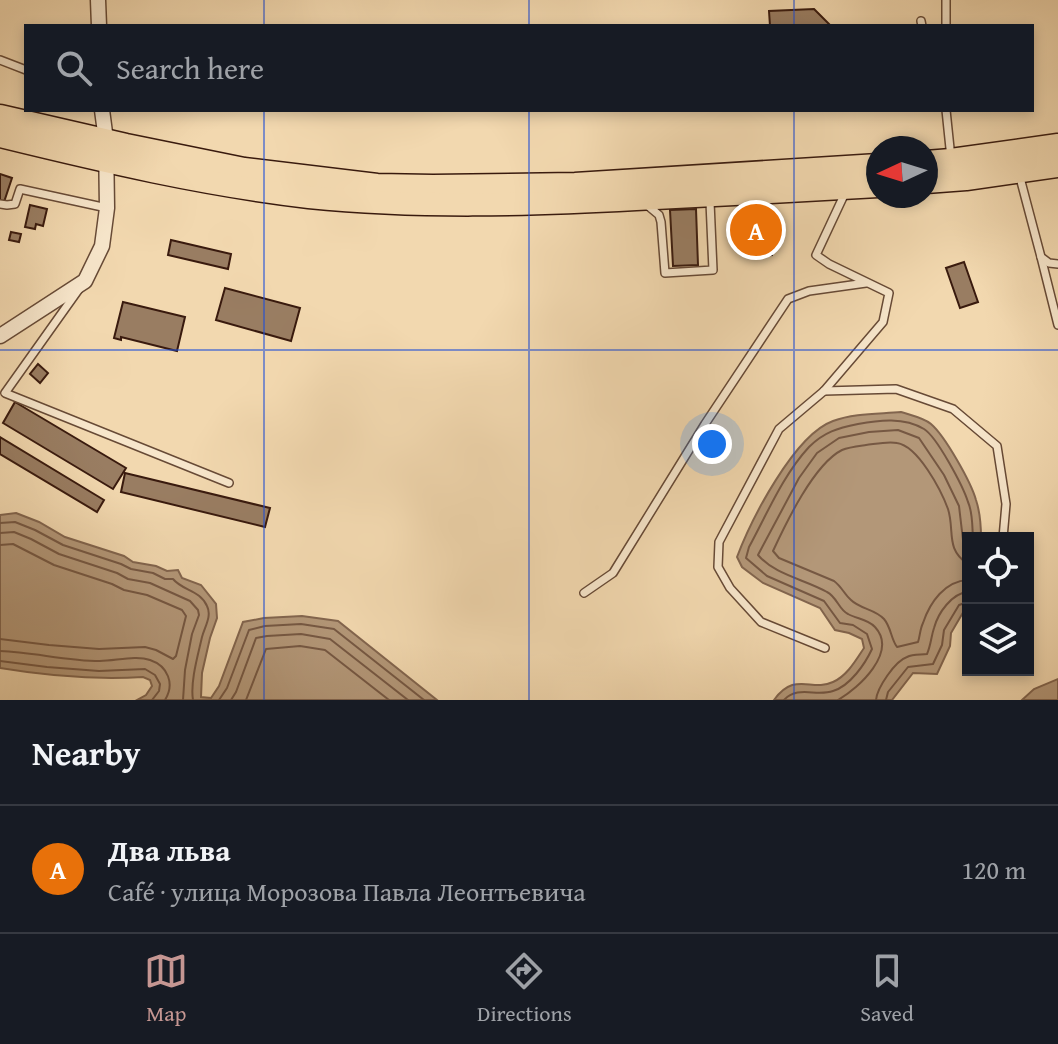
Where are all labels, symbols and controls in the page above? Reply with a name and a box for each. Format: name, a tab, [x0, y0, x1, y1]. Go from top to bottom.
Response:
search box	[24, 24, 1034, 112]
icon: search	[52, 46, 96, 90]
text: Search here	[116, 46, 264, 90]
north arrow	[866, 136, 938, 208]
pin: A	[730, 200, 782, 260]
your location	[692, 424, 732, 464]
map controls	[962, 532, 1034, 676]
button: locate	[962, 532, 1034, 604]
button: layers	[962, 604, 1034, 676]
text: Nearby	[32, 728, 141, 777]
text: Два льва	[108, 828, 231, 872]
text: A	[50, 850, 66, 889]
text: 120 m	[961, 850, 1026, 889]
text: Café · улица Морозова Павла Леонтьевича	[108, 872, 586, 911]
tab: Map	[144, 949, 188, 1029]
tab: Directions	[477, 949, 572, 1029]
tab: Saved	[860, 949, 914, 1029]

